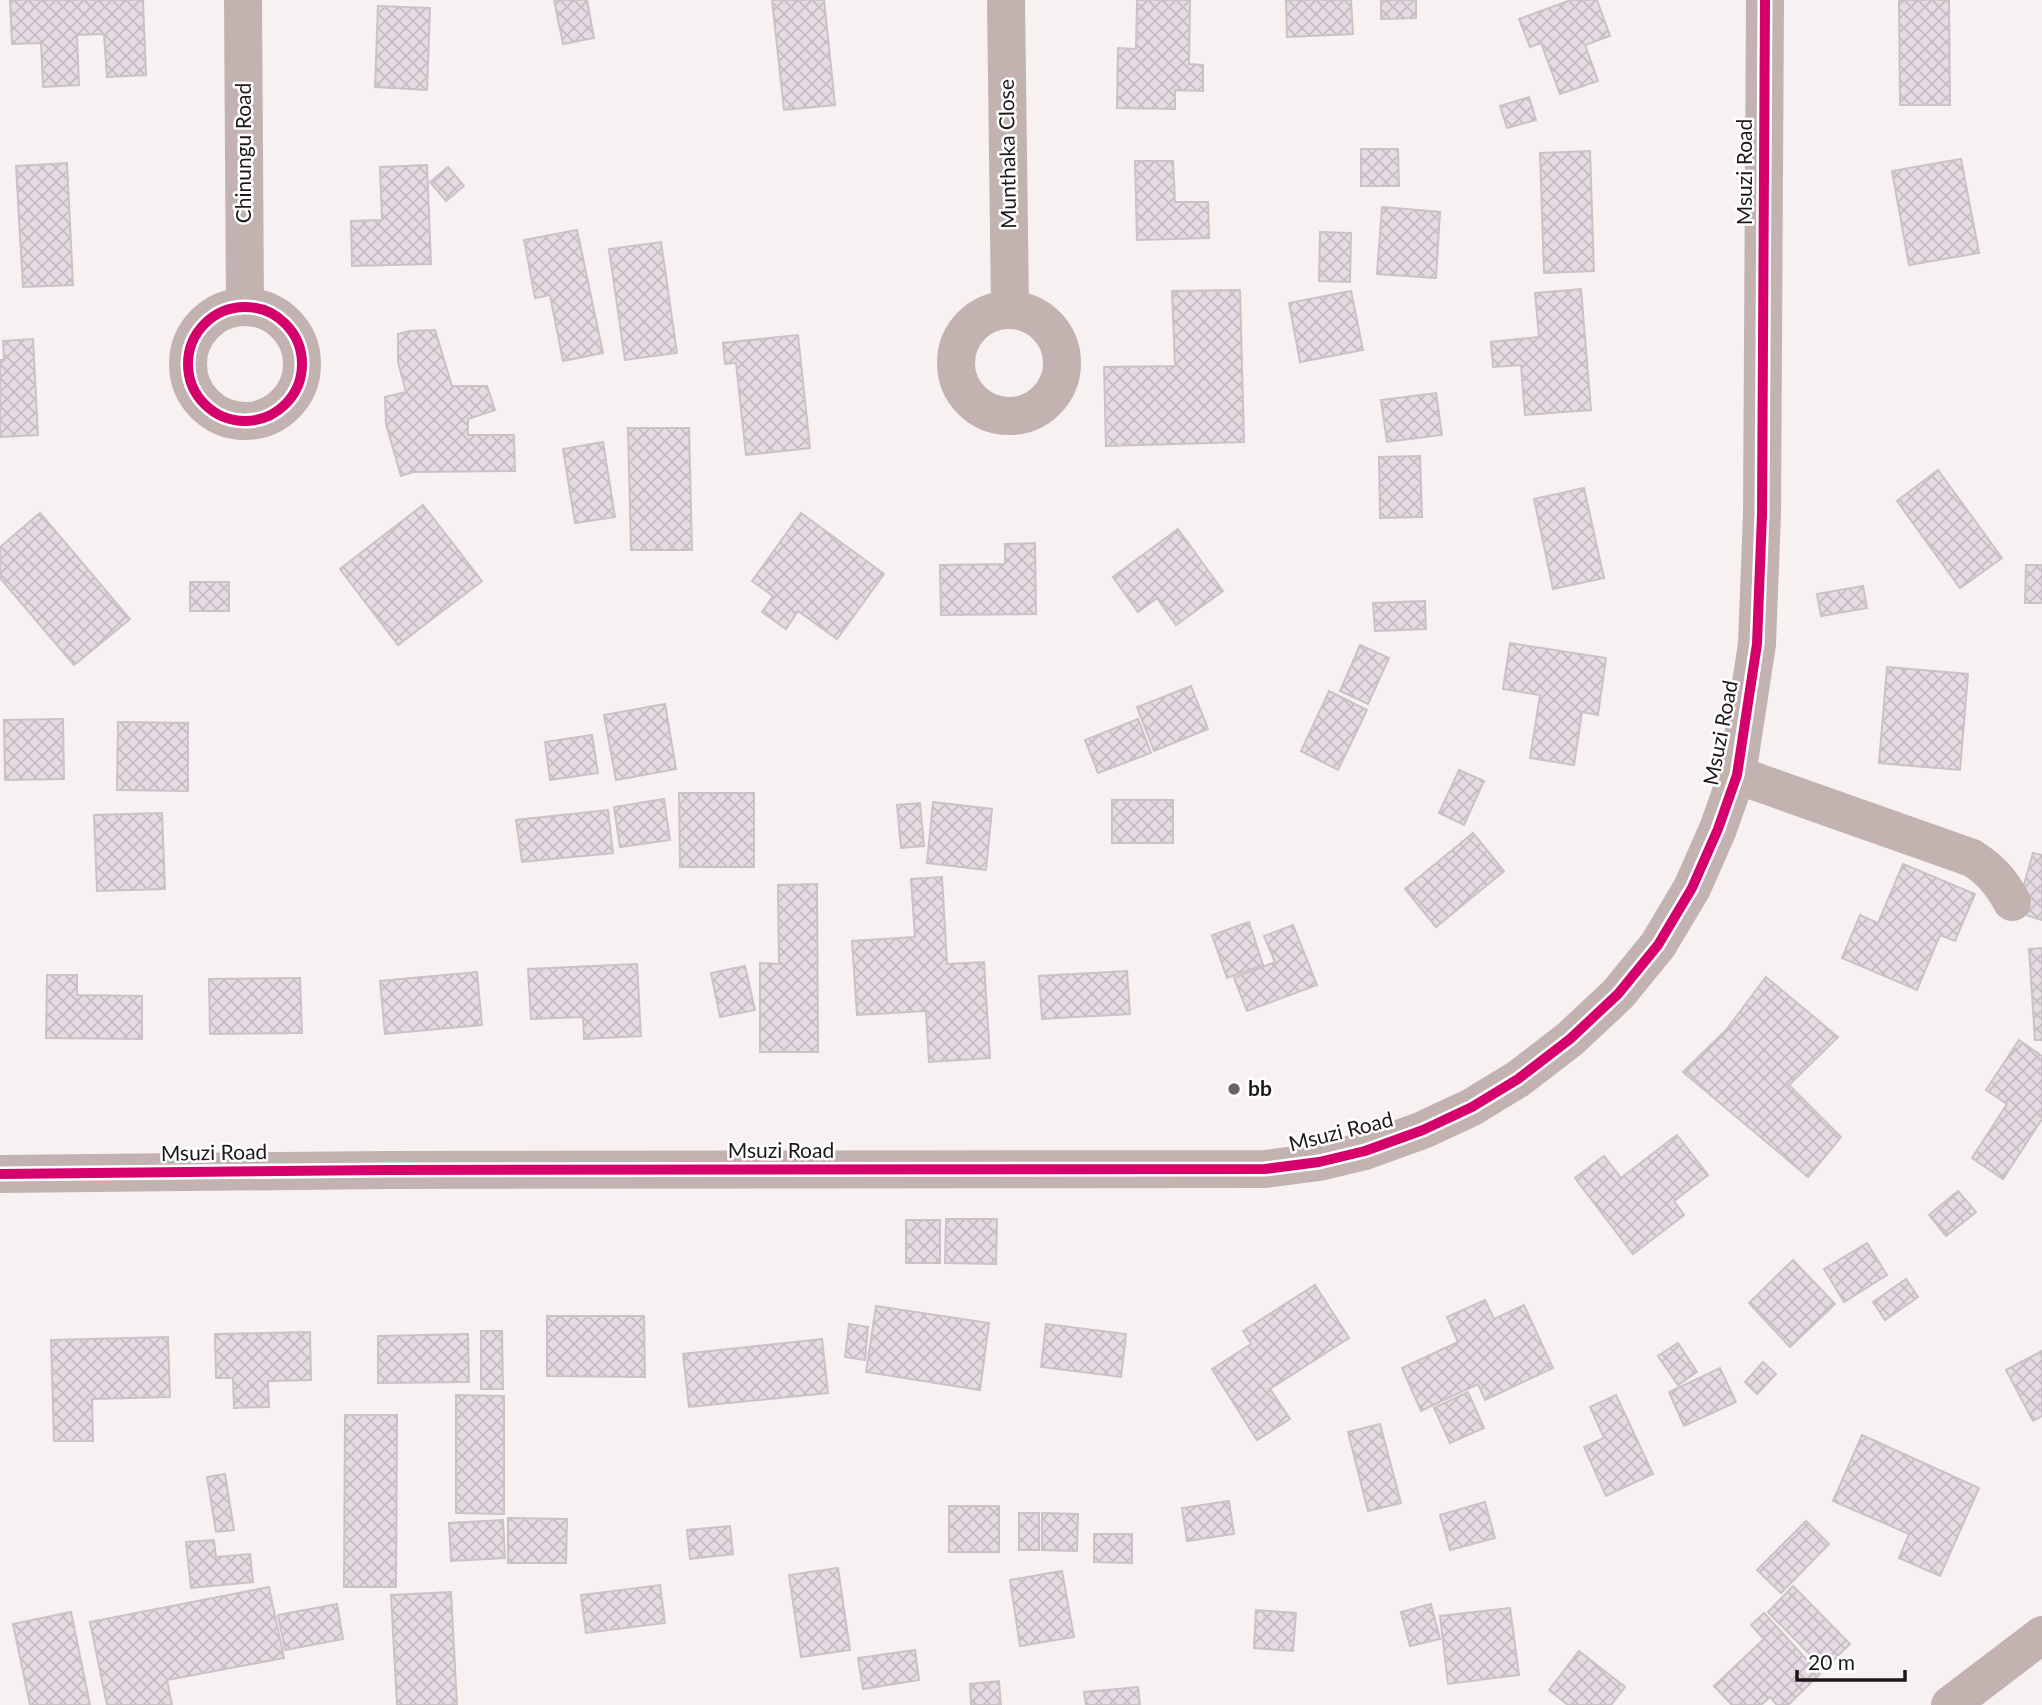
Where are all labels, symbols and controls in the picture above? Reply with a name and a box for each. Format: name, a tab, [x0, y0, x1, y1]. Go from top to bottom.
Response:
street label: Munthaka Close	[993, 79, 1020, 229]
street label: Chinungu Road	[230, 83, 255, 223]
street label: Msuzi Road	[1731, 119, 1756, 225]
street label: Msuzi Road	[1697, 678, 1742, 787]
place label: bb	[1248, 1075, 1272, 1100]
marker: bb	[1226, 1081, 1242, 1097]
street label: Msuzi Road	[1286, 1106, 1395, 1156]
street label: Msuzi Road	[728, 1137, 834, 1162]
street label: Msuzi Road	[161, 1138, 267, 1165]
scale bar	[1797, 1638, 1906, 1682]
text: 20 m	[1808, 1649, 1855, 1674]

